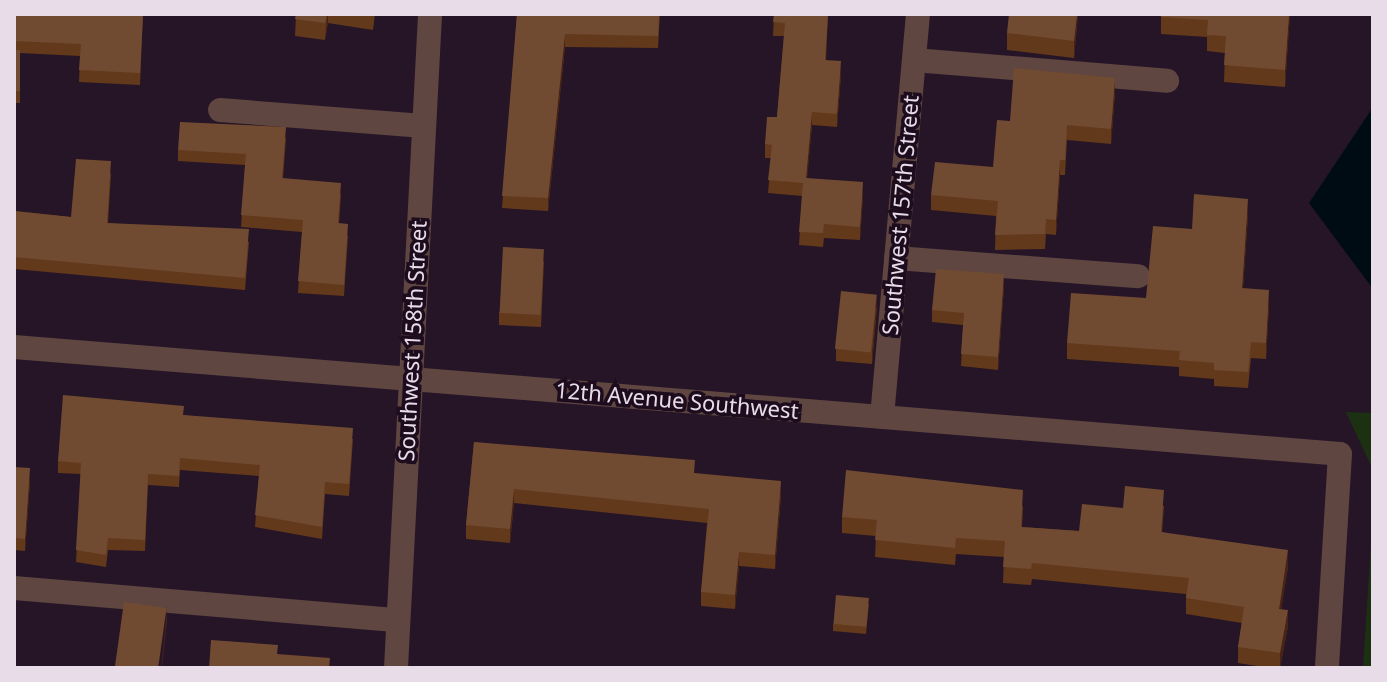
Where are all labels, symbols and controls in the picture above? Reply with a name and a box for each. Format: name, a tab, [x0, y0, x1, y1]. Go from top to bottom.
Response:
street label: Southwest 157th Street	[876, 94, 924, 336]
street label: Southwest 158th Street	[393, 220, 431, 462]
street label: 12th Avenue Southwest	[554, 376, 800, 424]

